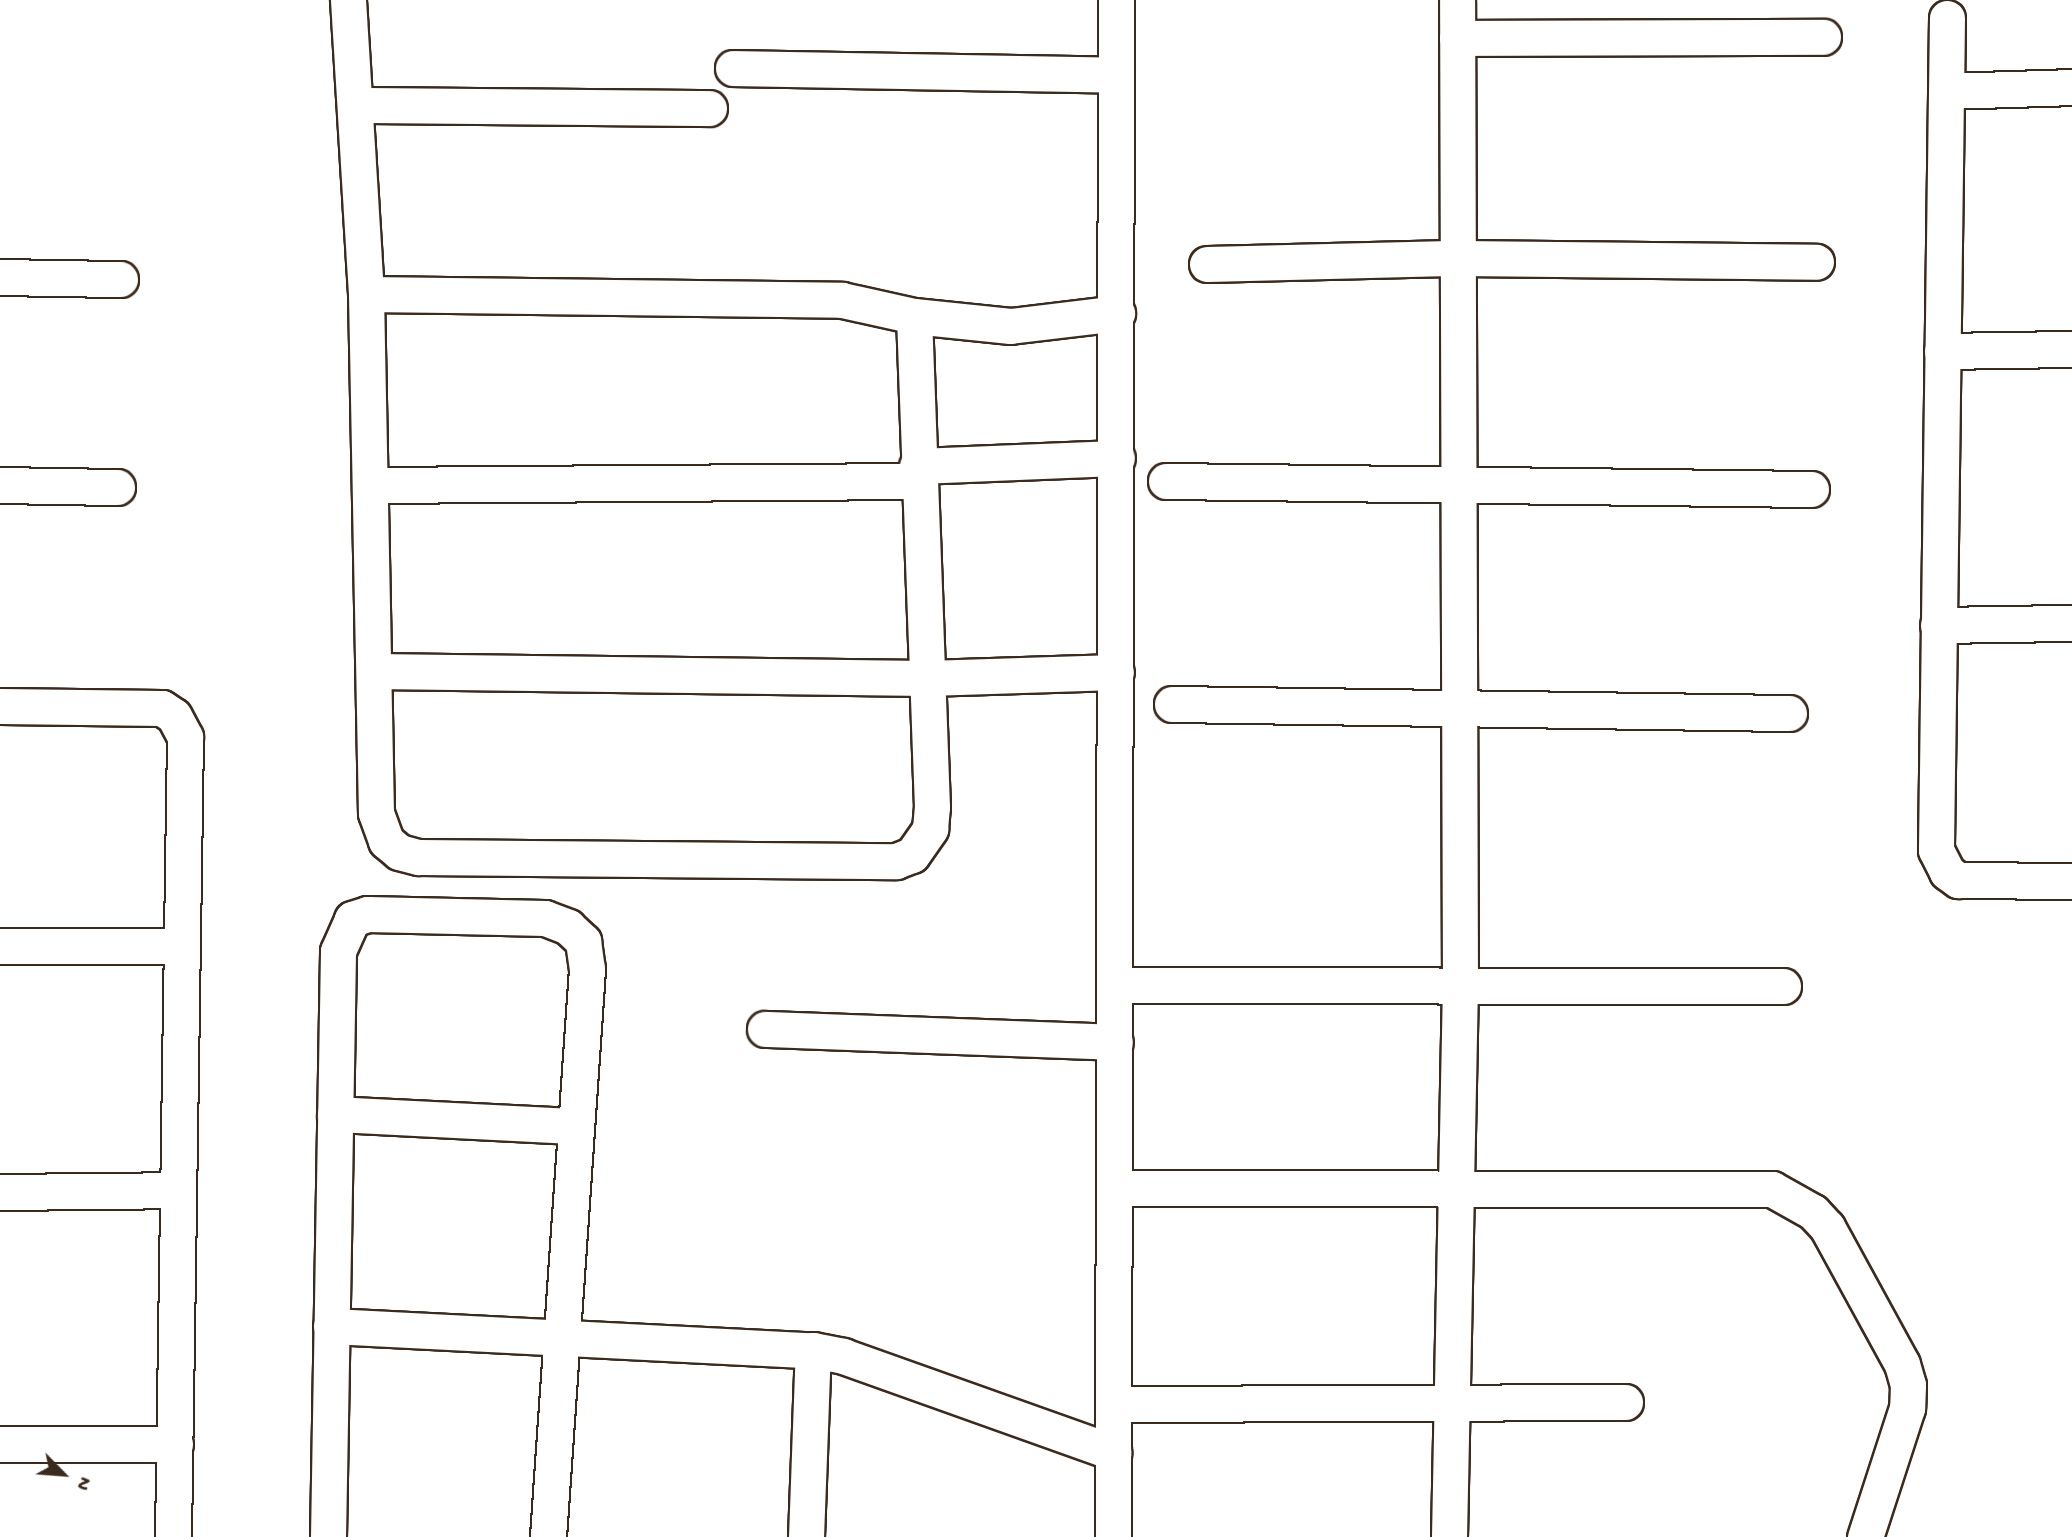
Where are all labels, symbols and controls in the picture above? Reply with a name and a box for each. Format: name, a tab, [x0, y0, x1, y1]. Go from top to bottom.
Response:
north arrow	[28, 1439, 98, 1509]
text: N	[69, 1473, 96, 1494]

